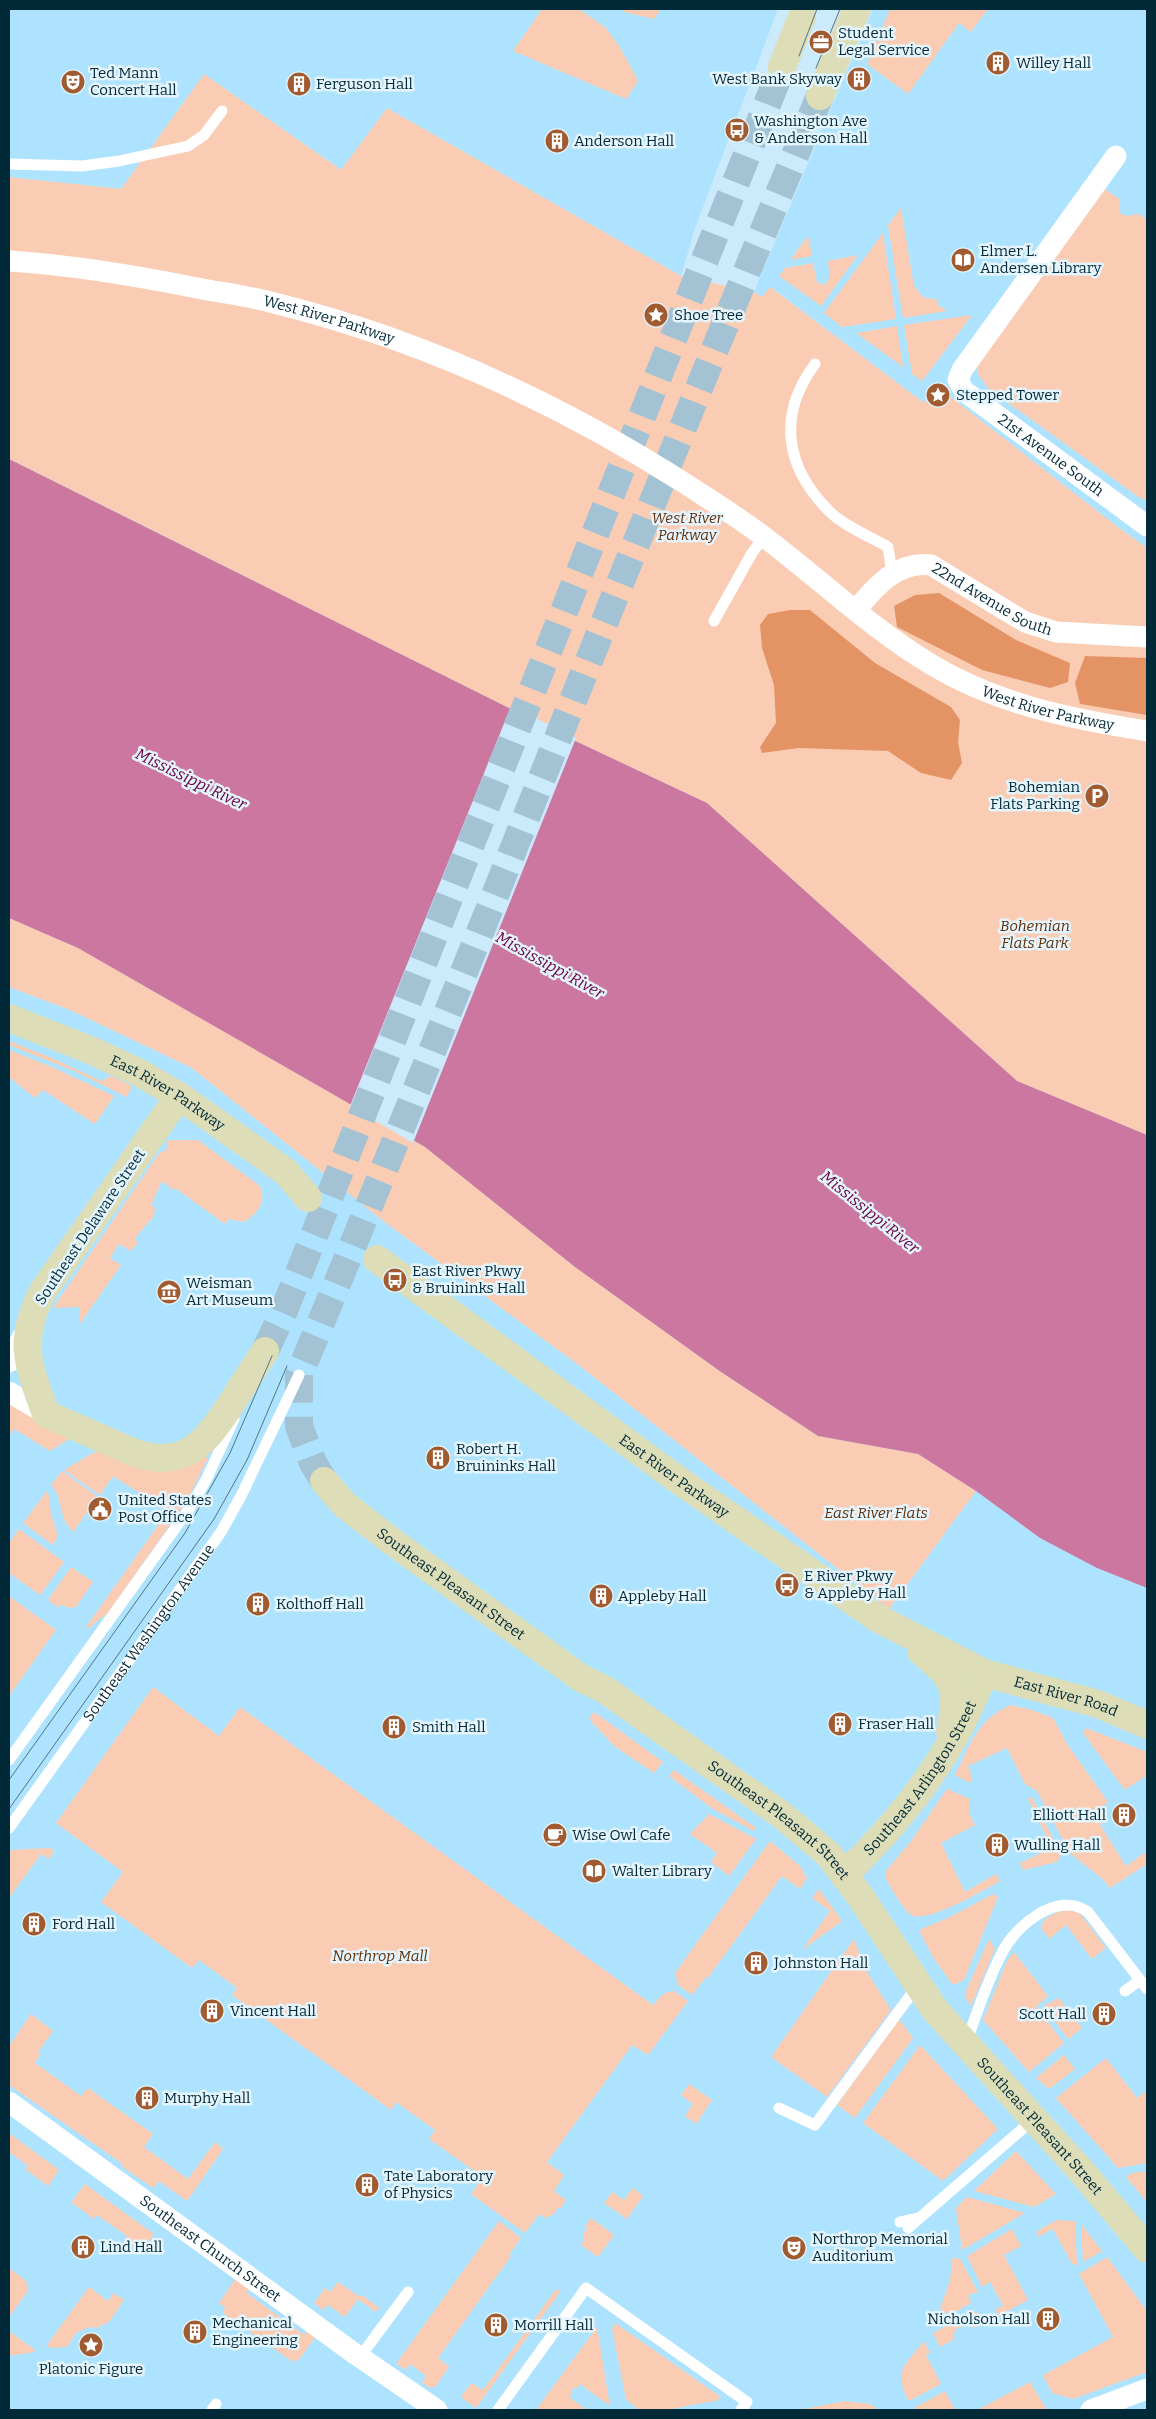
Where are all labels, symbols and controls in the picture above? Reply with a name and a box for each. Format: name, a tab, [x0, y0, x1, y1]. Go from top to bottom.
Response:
place label: Student Legal Service	[838, 24, 930, 59]
office icon: Student Legal Service	[808, 29, 834, 55]
building icon: Willey Hall	[985, 50, 1011, 76]
place label: Willey Hall	[1016, 54, 1091, 72]
place label: Ted Mann Concert Hall	[90, 64, 177, 99]
building icon: West Bank Skyway	[846, 66, 872, 92]
theatre icon: Ted Mann Concert Hall	[60, 69, 86, 95]
place label: West Bank Skyway	[712, 70, 842, 88]
building icon: Ferguson Hall	[286, 71, 312, 97]
place label: Ferguson Hall	[316, 75, 413, 93]
place label: Washington Ave & Anderson Hall	[754, 112, 868, 147]
bus stop icon: Washington Ave & Anderson Hall	[724, 117, 750, 143]
building icon: Anderson Hall	[544, 128, 570, 154]
place label: Anderson Hall	[574, 132, 674, 150]
place label: Elmer L. Andersen Library	[980, 242, 1102, 277]
library icon: Elmer L. Andersen Library	[950, 247, 976, 273]
street label: West River Parkway	[261, 292, 397, 348]
place icon: Shoe Tree	[643, 302, 669, 328]
place label: Shoe Tree	[674, 306, 743, 324]
place icon: Stepped Tower	[925, 382, 951, 408]
place label: Stepped Tower	[956, 386, 1060, 404]
street label: 21st Avenue South	[994, 410, 1108, 500]
park label: West River Parkway	[651, 509, 724, 544]
street label: 22nd Avenue South	[929, 559, 1055, 639]
street label: West River Parkway	[979, 682, 1116, 734]
water label: Mississippi River	[132, 744, 251, 815]
place label: Bohemian Flats Parking	[990, 778, 1081, 813]
parking icon: Bohemian Flats Parking	[1084, 783, 1110, 809]
park label: Bohemian Flats Park	[1000, 917, 1070, 952]
water label: Mississippi River	[492, 927, 609, 1003]
street label: East River Parkway	[107, 1052, 228, 1135]
street label: Southeast Delaware Street	[31, 1145, 149, 1308]
water label: Mississippi River	[817, 1167, 924, 1258]
place label: East River Pkwy & Bruininks Hall	[412, 1262, 525, 1297]
bus stop icon: East River Pkwy & Bruininks Hall	[382, 1267, 408, 1293]
place label: Weisman Art Museum	[186, 1274, 274, 1309]
museum icon: Weisman Art Museum	[156, 1279, 182, 1305]
street label: East River Parkway	[616, 1431, 733, 1522]
place label: Robert H. Bruininks Hall	[456, 1440, 556, 1475]
building icon: Robert H. Bruininks Hall	[425, 1445, 451, 1471]
place label: United States Post Office	[118, 1491, 211, 1526]
public building icon: United States Post Office	[87, 1496, 113, 1522]
park label: East River Flats	[824, 1504, 928, 1522]
street label: Southeast Pleasant Street	[373, 1524, 529, 1644]
street label: Southeast Washington Avenue	[79, 1541, 218, 1725]
place label: E River Pkwy & Appleby Hall	[804, 1567, 906, 1602]
bus stop icon: E River Pkwy & Appleby Hall	[774, 1572, 800, 1598]
building icon: Appleby Hall	[588, 1583, 614, 1609]
place label: Appleby Hall	[618, 1587, 707, 1605]
building icon: Kolthoff Hall	[245, 1591, 271, 1617]
place label: Kolthoff Hall	[276, 1595, 364, 1613]
street label: East River Road	[1012, 1673, 1121, 1720]
street label: Southeast Arlington Street	[860, 1697, 981, 1859]
building icon: Fraser Hall	[827, 1711, 853, 1737]
building icon: Smith Hall	[381, 1714, 407, 1740]
place label: Fraser Hall	[858, 1715, 934, 1733]
place label: Smith Hall	[412, 1718, 485, 1736]
street label: Southeast Pleasant Street	[704, 1757, 854, 1884]
building icon: Elliott Hall	[1111, 1802, 1137, 1828]
place label: Elliott Hall	[1033, 1806, 1106, 1824]
cafe icon: Wise Owl Cafe	[542, 1822, 568, 1848]
place label: Wise Owl Cafe	[572, 1826, 670, 1844]
building icon: Wulling Hall	[984, 1832, 1010, 1858]
place label: Wulling Hall	[1014, 1836, 1100, 1854]
library icon: Walter Library	[581, 1858, 607, 1884]
place label: Walter Library	[612, 1862, 712, 1880]
building icon: Ford Hall	[21, 1911, 47, 1937]
place label: Ford Hall	[52, 1915, 115, 1933]
park label: Northrop Mall	[332, 1947, 428, 1965]
building icon: Johnston Hall	[743, 1950, 769, 1976]
place label: Johnston Hall	[773, 1954, 868, 1972]
building icon: Vincent Hall	[199, 1998, 225, 2024]
building icon: Scott Hall	[1091, 2001, 1117, 2027]
place label: Vincent Hall	[230, 2002, 316, 2020]
place label: Scott Hall	[1019, 2005, 1086, 2023]
street label: Southeast Pleasant Street	[973, 2054, 1107, 2199]
building icon: Murphy Hall	[134, 2085, 160, 2111]
place label: Murphy Hall	[164, 2089, 250, 2107]
place label: Tate Laboratory of Physics	[384, 2167, 493, 2202]
building icon: Tate Laboratory of Physics	[354, 2172, 380, 2198]
street label: Southeast Church Street	[136, 2191, 285, 2306]
place label: Northrop Memorial Auditorium	[812, 2230, 948, 2265]
building icon: Lind Hall	[70, 2234, 96, 2260]
theatre icon: Northrop Memorial Auditorium	[781, 2235, 807, 2261]
place label: Lind Hall	[100, 2238, 162, 2256]
building icon: Nicholson Hall	[1035, 2306, 1061, 2332]
place label: Nicholson Hall	[927, 2310, 1030, 2328]
building icon: Morrill Hall	[483, 2312, 509, 2338]
place label: Mechanical Engineering	[212, 2314, 298, 2349]
place label: Morrill Hall	[514, 2316, 593, 2334]
building icon: Mechanical Engineering	[182, 2319, 208, 2345]
place icon: Platonic Figure	[78, 2332, 104, 2358]
place label: Platonic Figure	[39, 2360, 143, 2378]

